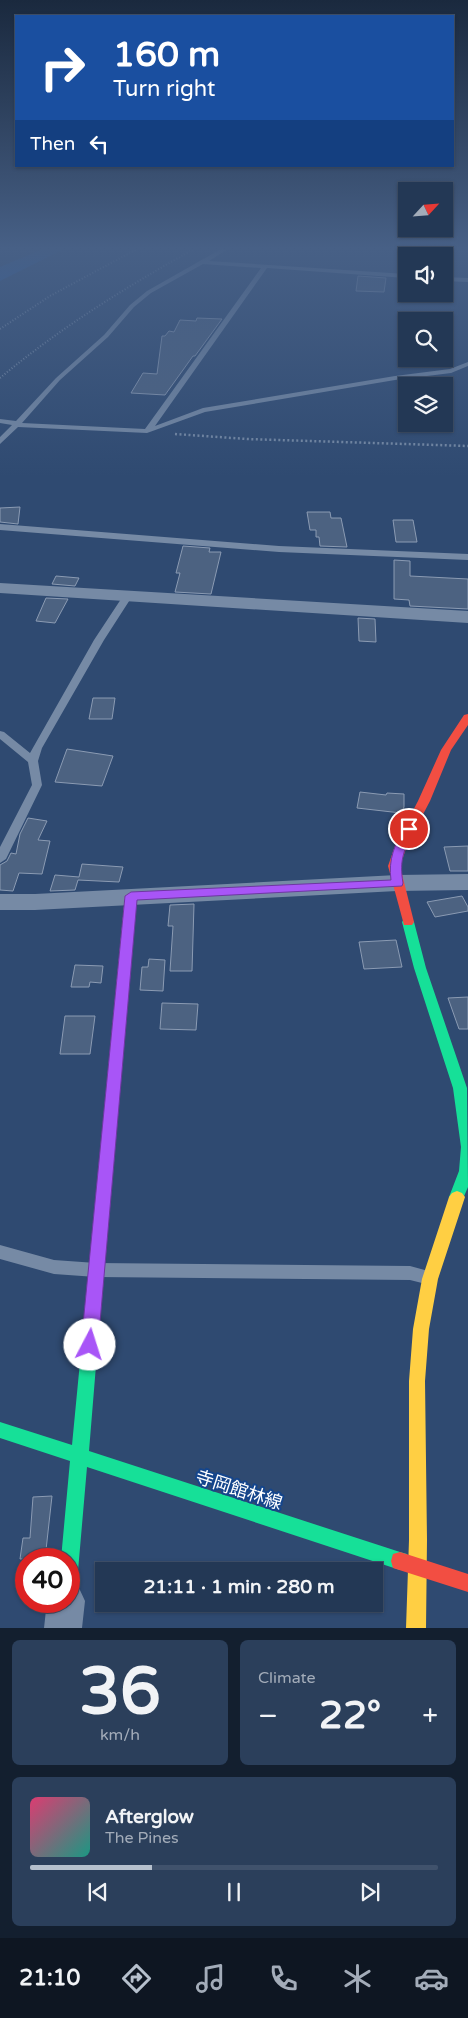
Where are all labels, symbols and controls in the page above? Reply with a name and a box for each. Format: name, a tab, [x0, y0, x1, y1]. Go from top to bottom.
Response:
text: 160 m	[113, 34, 220, 76]
icon: right	[30, 35, 95, 100]
text: Turn right	[113, 76, 215, 102]
icon: left	[85, 130, 113, 158]
text: Then	[30, 133, 75, 155]
north arrow	[398, 182, 452, 238]
map controls	[398, 182, 453, 432]
button: sound	[398, 247, 453, 302]
button: search	[398, 312, 453, 367]
button: layers	[398, 377, 453, 432]
pin	[388, 808, 430, 850]
icon: arrive	[395, 815, 423, 843]
position arrow	[63, 1318, 115, 1370]
street label: 寺岡館林線	[193, 1466, 285, 1514]
speed limit sign: 40	[15, 1548, 80, 1613]
text: 21:11 · 1 min · 280 m	[143, 1576, 335, 1598]
text: 36	[79, 1653, 161, 1732]
text: Climate	[258, 1668, 316, 1688]
text: 22°	[319, 1693, 381, 1739]
text: −	[258, 1699, 278, 1733]
text: +	[422, 1699, 438, 1733]
text: km/h	[100, 1725, 140, 1745]
text: Afterglow	[105, 1806, 194, 1828]
text: The Pines	[105, 1828, 179, 1848]
icon: previous	[84, 1878, 112, 1906]
icon: pause	[220, 1878, 248, 1906]
icon: next	[356, 1878, 384, 1906]
icon: directions	[119, 1961, 154, 1996]
icon: music	[193, 1961, 228, 1996]
icon: phone	[266, 1961, 301, 1996]
icon: climate	[340, 1961, 375, 1996]
icon: car	[414, 1961, 449, 1996]
text: 21:10	[19, 1965, 80, 1991]

